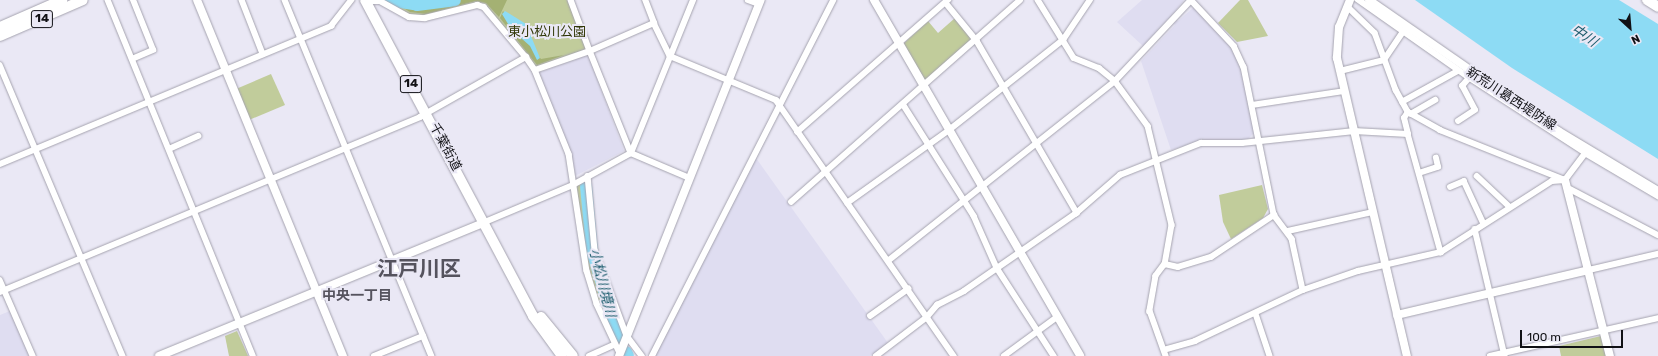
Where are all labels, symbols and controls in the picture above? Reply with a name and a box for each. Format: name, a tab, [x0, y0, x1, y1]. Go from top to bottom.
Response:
north arrow	[1610, 8, 1650, 48]
road number: 14	[30, 9, 54, 29]
water label: 中川	[1568, 21, 1600, 51]
park label: 東小松川公園	[508, 24, 586, 40]
text: N	[1629, 32, 1642, 47]
street label: 新荒川葛西堤防線	[1463, 64, 1559, 134]
road number: 14	[399, 74, 423, 94]
street label: 千葉街道	[426, 120, 464, 174]
water label: 小松川境川	[585, 247, 619, 319]
district label: 江戸川区	[377, 256, 461, 282]
district label: 中央一丁目	[322, 288, 392, 304]
scale bar	[1522, 322, 1625, 348]
text: 100 m	[1527, 330, 1561, 344]

